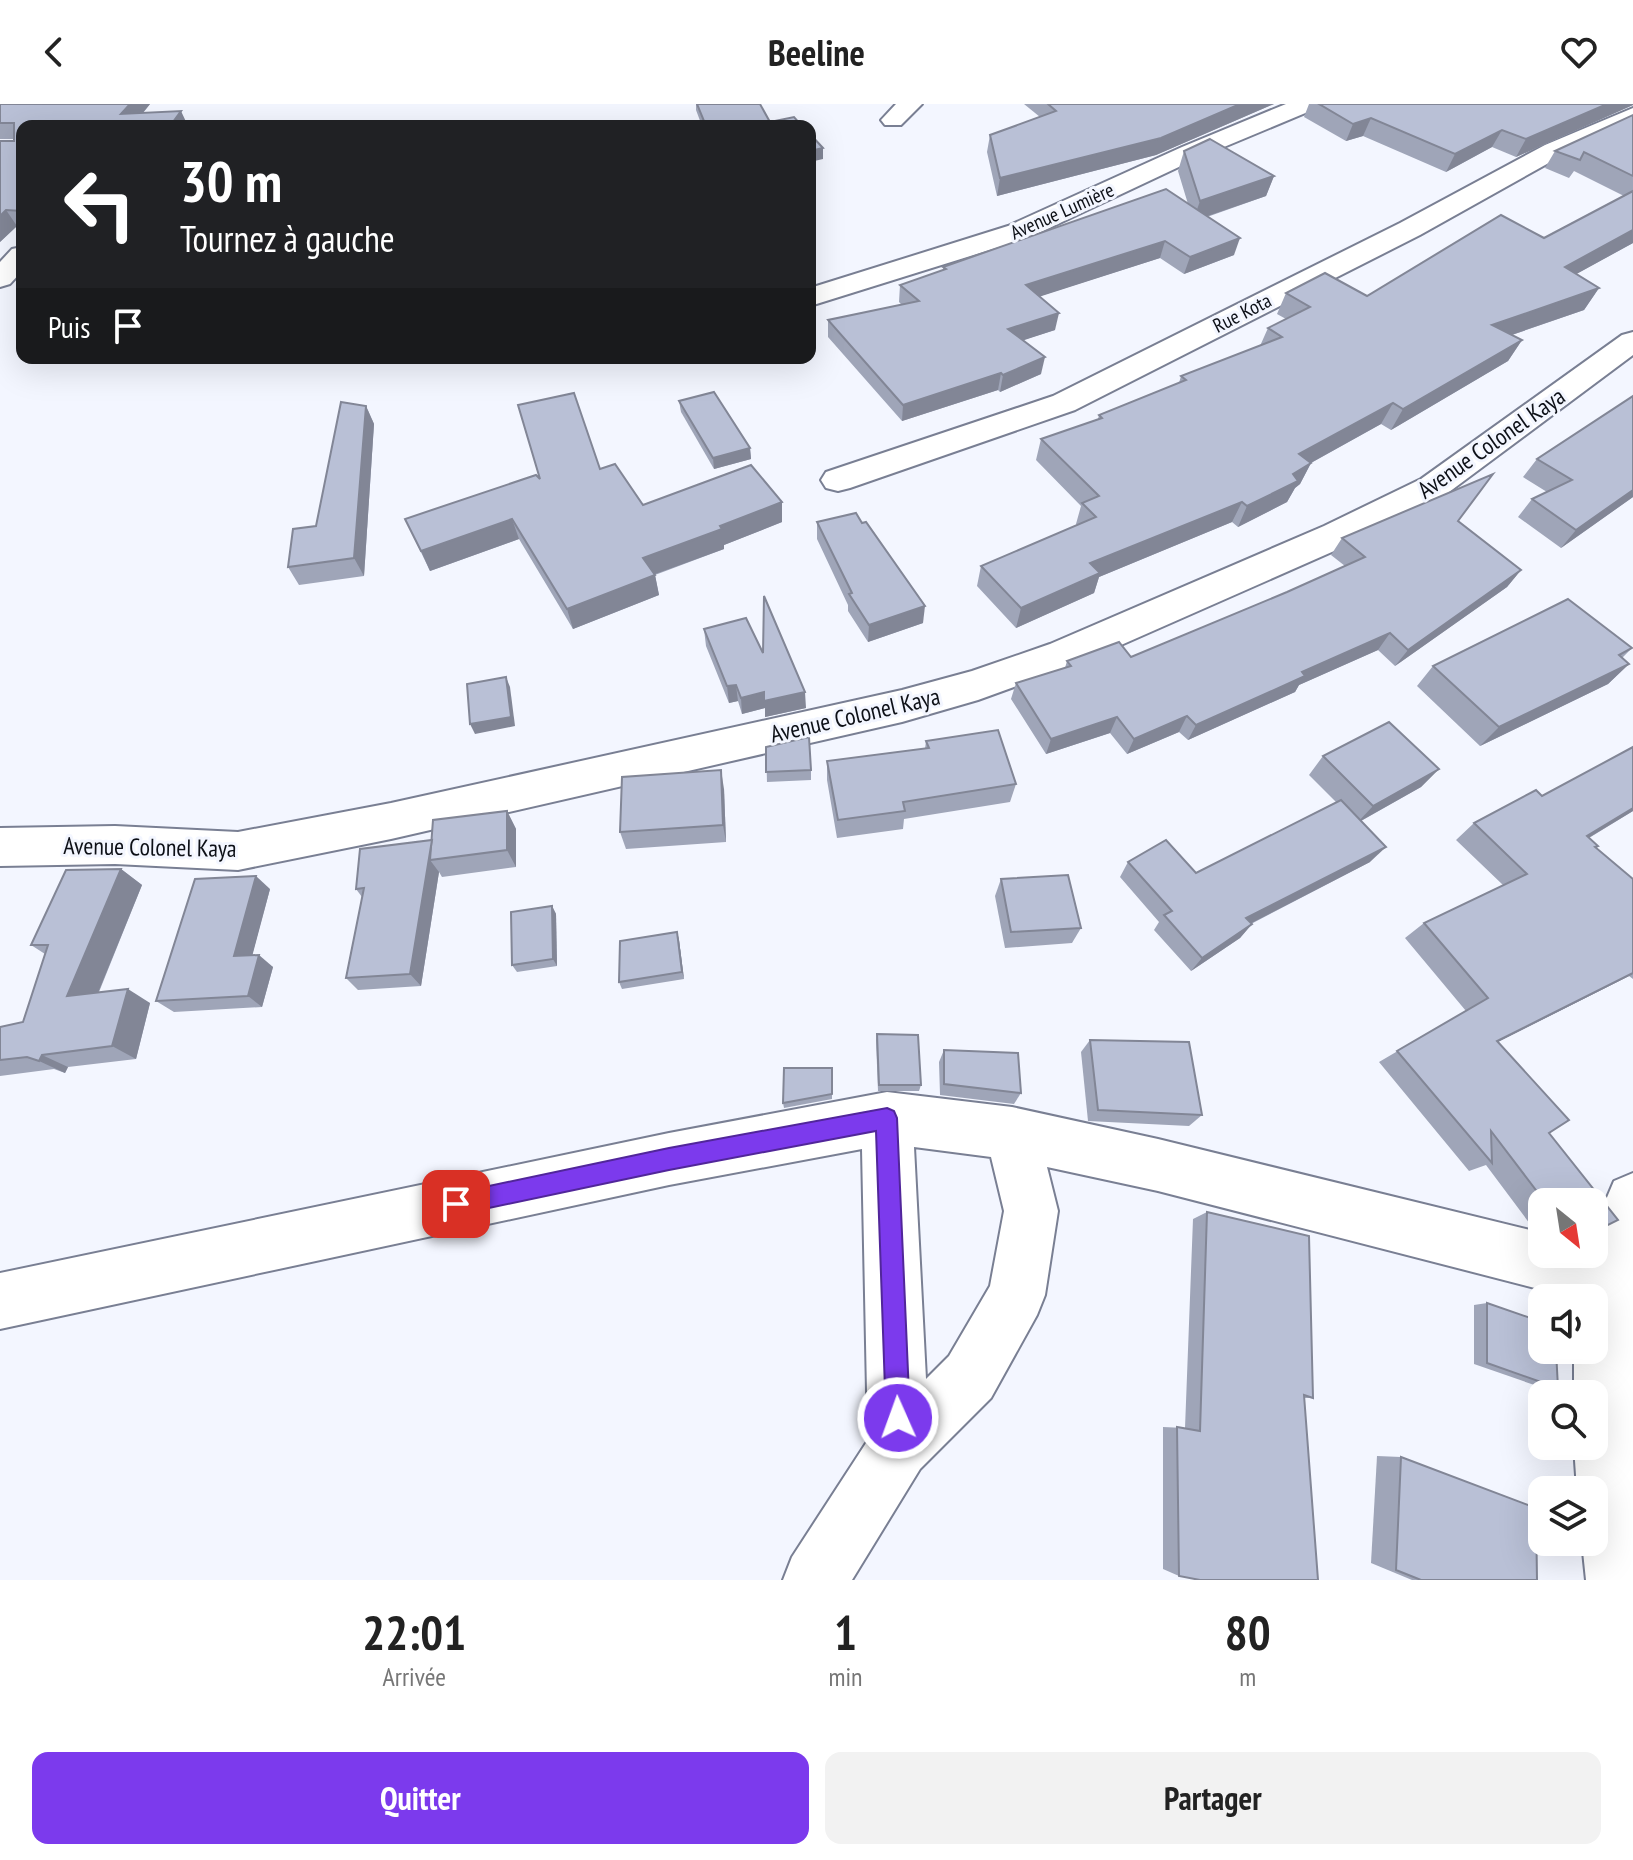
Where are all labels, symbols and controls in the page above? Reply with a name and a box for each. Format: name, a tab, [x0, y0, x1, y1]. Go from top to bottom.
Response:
text: Beeline	[768, 29, 865, 76]
icon: back	[32, 30, 76, 74]
icon: heart	[1557, 30, 1601, 74]
text: 30 m	[180, 145, 282, 217]
icon: left	[48, 152, 152, 256]
street label: Avenue Lumière	[1006, 177, 1118, 245]
text: Tournez à gauche	[180, 215, 395, 262]
street label: Rue Kota	[1208, 287, 1276, 339]
icon: arrive	[106, 304, 150, 348]
text: Puis	[48, 307, 90, 346]
street label: Avenue Colonel Kaya	[1411, 381, 1571, 505]
street label: Avenue Colonel Kaya	[767, 680, 943, 750]
street label: Avenue Colonel Kaya	[63, 830, 237, 864]
pin	[422, 1170, 490, 1238]
icon: arrive	[434, 1182, 478, 1226]
north arrow	[1528, 1188, 1608, 1268]
map controls	[1528, 1188, 1608, 1556]
button: sound	[1528, 1284, 1608, 1364]
position arrow	[856, 1376, 940, 1460]
button: search	[1528, 1380, 1608, 1460]
button: layers	[1528, 1476, 1608, 1556]
text: 22:01	[362, 1601, 466, 1663]
text: 1	[834, 1601, 857, 1663]
text: 80	[1225, 1601, 1271, 1663]
text: Arrivée	[382, 1660, 446, 1693]
text: min	[828, 1660, 862, 1693]
text: m	[1239, 1660, 1256, 1693]
button: Quitter	[32, 1752, 809, 1844]
button: Partager	[825, 1752, 1601, 1844]

